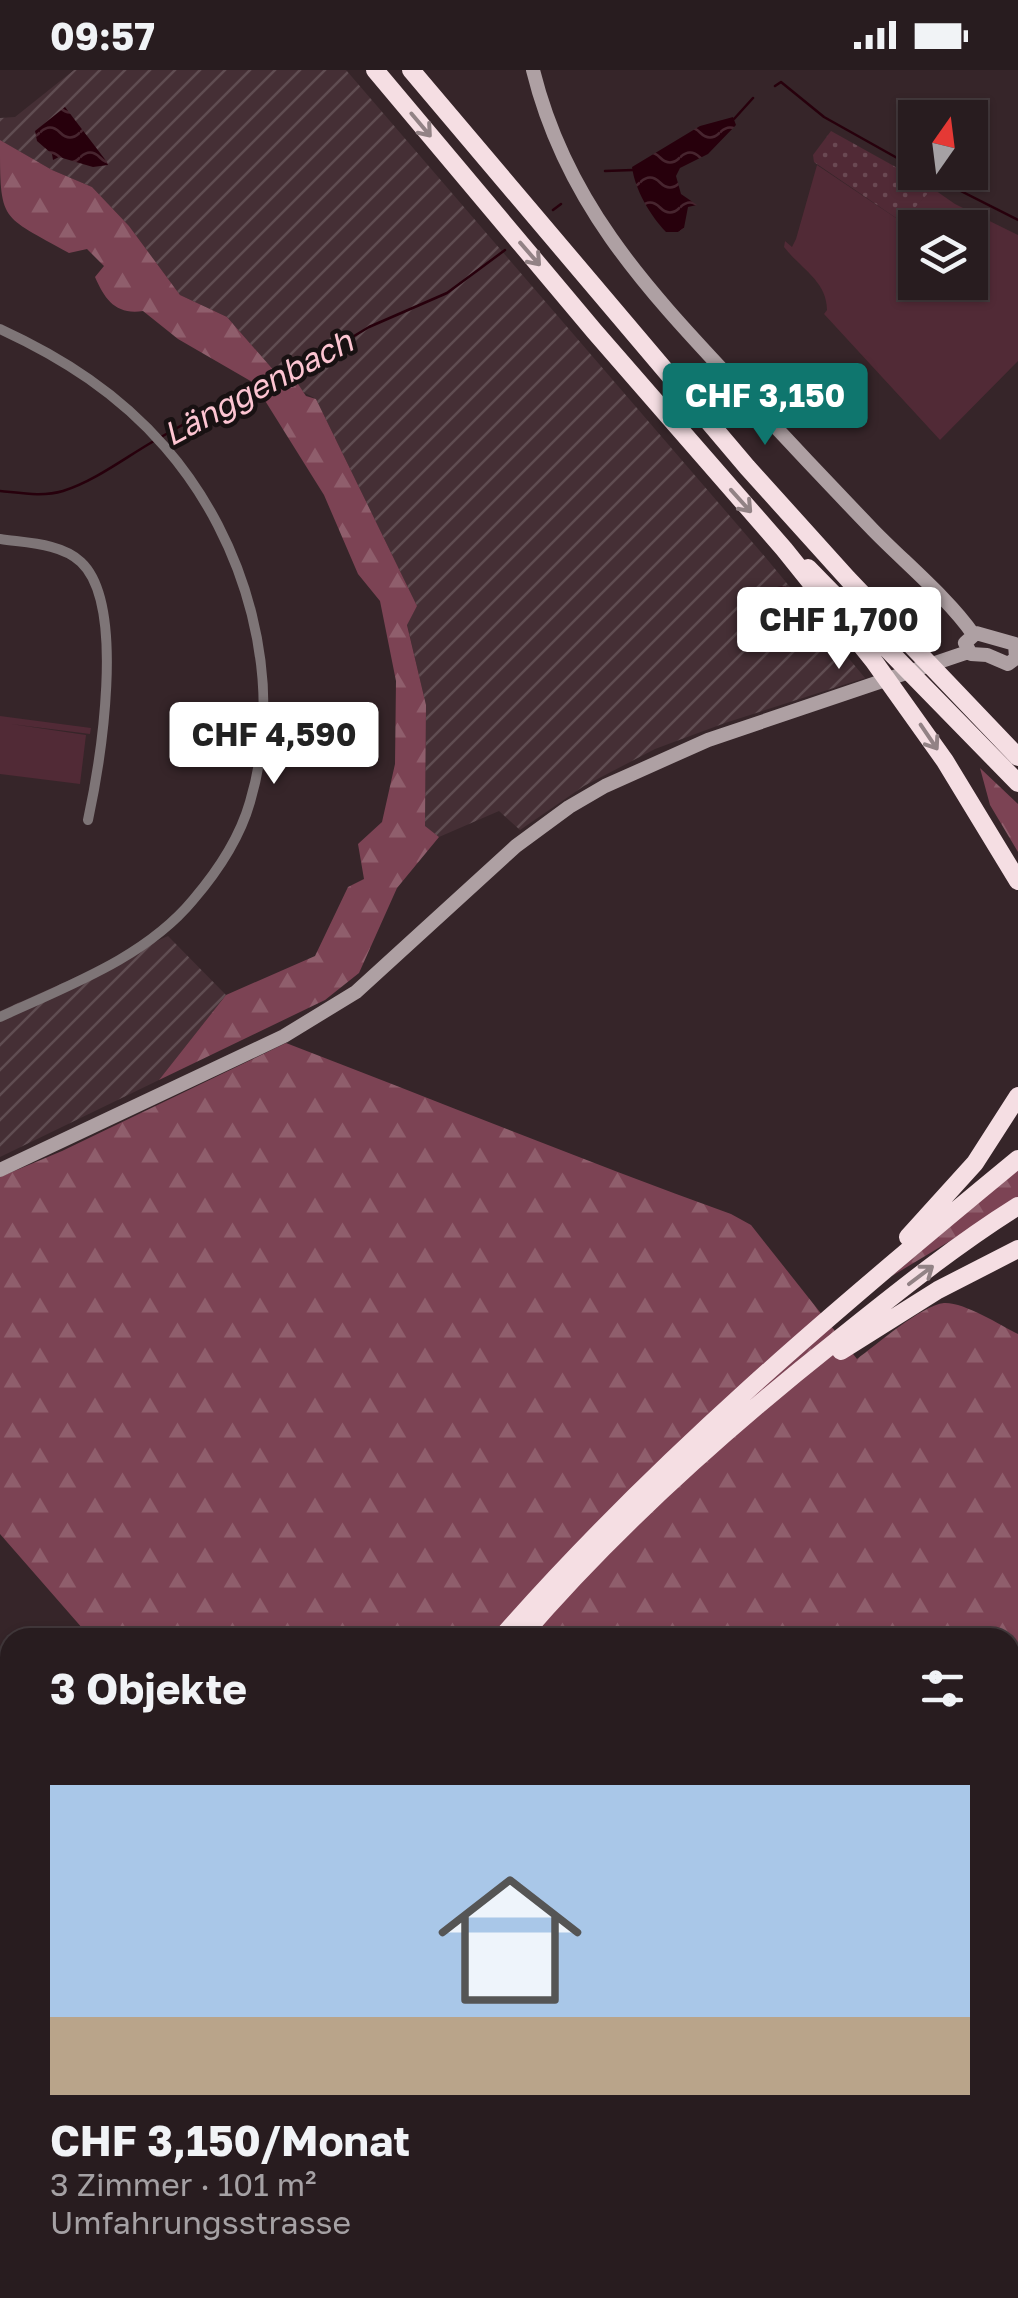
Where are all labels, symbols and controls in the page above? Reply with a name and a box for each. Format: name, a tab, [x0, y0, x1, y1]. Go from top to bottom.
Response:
text: 09:57	[50, 13, 155, 58]
north arrow	[898, 100, 988, 190]
map controls	[898, 100, 988, 300]
one-way arrow	[410, 111, 432, 137]
button: layers	[898, 210, 988, 300]
one-way arrow	[518, 241, 540, 267]
water label: Länggenbach	[156, 321, 360, 453]
pin: CHF 3,150	[651, 363, 879, 448]
text: CHF 3,150	[685, 376, 845, 414]
one-way arrow	[729, 488, 752, 513]
pin: CHF 1,700	[725, 587, 953, 672]
text: CHF 1,700	[759, 600, 919, 638]
pin: CHF 4,590	[160, 702, 388, 787]
text: CHF 4,590	[192, 715, 356, 753]
one-way arrow	[919, 722, 940, 750]
one-way arrow	[907, 1264, 934, 1285]
icon: filters	[915, 1661, 970, 1716]
text: 3 Objekte	[50, 1663, 247, 1713]
icon: home	[420, 1850, 600, 2030]
text: CHF 3,150/Monat	[50, 2115, 410, 2165]
text: 3 Zimmer · 101 m²	[50, 2165, 317, 2203]
text: Umfahrungsstrasse	[50, 2203, 351, 2241]

